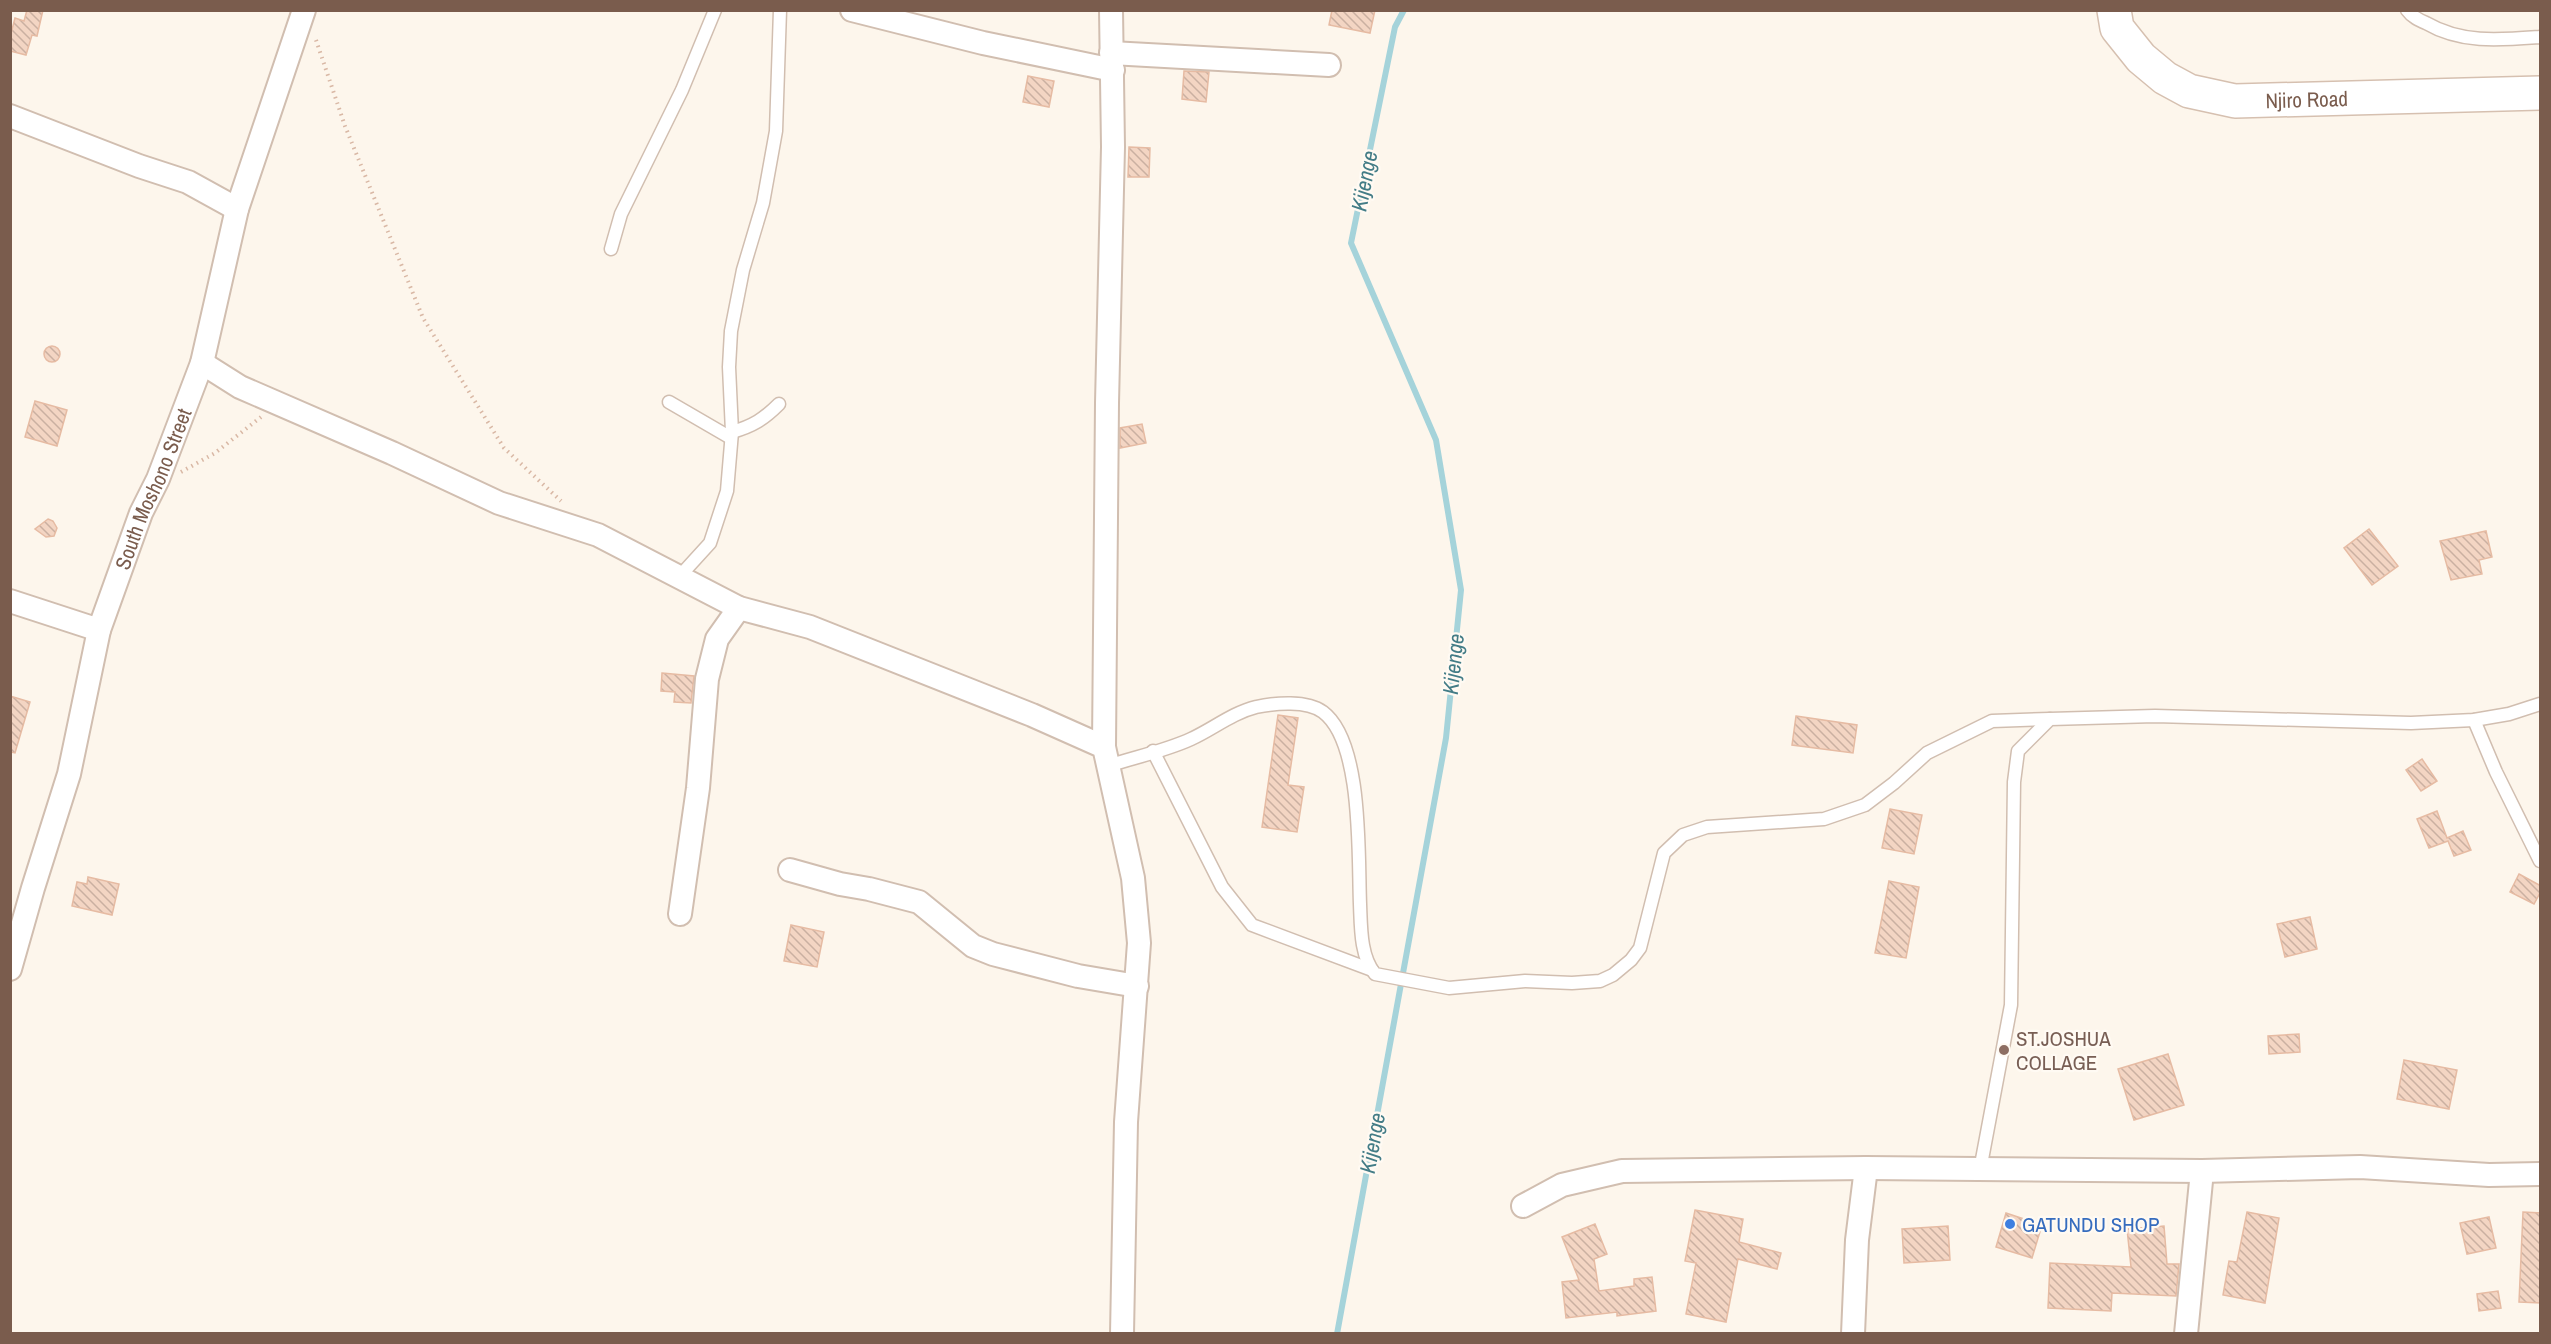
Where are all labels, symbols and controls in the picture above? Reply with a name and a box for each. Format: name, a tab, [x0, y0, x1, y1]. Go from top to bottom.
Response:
street label: Njiro Road	[2265, 84, 2348, 115]
water label: Kijenge	[1343, 148, 1385, 214]
street label: South Moshono Street	[107, 404, 198, 573]
water label: Kijenge	[1435, 632, 1471, 696]
place label: ST.JOSHUA COLLAGE	[2016, 1024, 2111, 1077]
marker: ST.JOSHUA COLLAGE	[1997, 1043, 2011, 1057]
water label: Kijenge	[1352, 1110, 1392, 1176]
place label: GATUNDU SHOP	[2022, 1210, 2159, 1239]
marker: GATUNDU SHOP	[2003, 1217, 2017, 1231]

